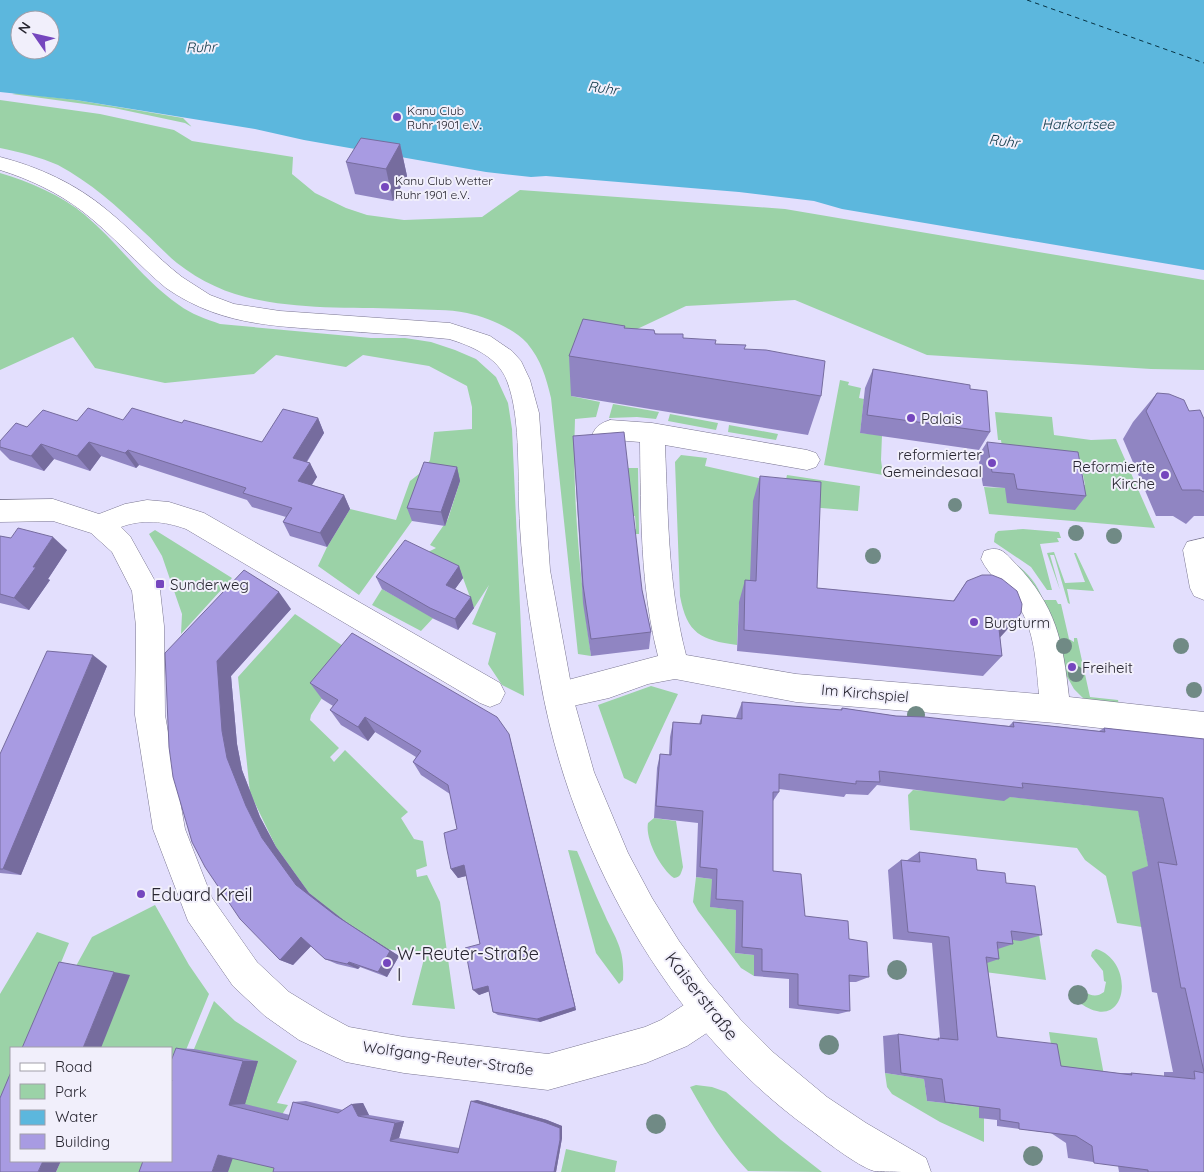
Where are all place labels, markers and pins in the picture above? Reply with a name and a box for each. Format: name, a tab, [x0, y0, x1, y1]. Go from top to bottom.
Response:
place label: Kanu Club Ruhr 1901 e.V.	[407, 103, 482, 132]
marker: Kanu Club Ruhr 1901 e.V.	[391, 111, 403, 123]
place label: Kanu Club Wetter Ruhr 1901 e.V.	[395, 173, 493, 202]
marker: Kanu Club Wetter Ruhr 1901 e.V.	[379, 181, 391, 193]
place label: Palais	[921, 409, 962, 428]
marker: Palais	[905, 412, 917, 424]
place label: reformierter Gemeindesaal	[883, 445, 982, 481]
marker: reformierter Gemeindesaal	[986, 457, 998, 469]
place label: Reformierte Kirche	[1072, 457, 1155, 493]
marker: Reformierte Kirche	[1159, 469, 1171, 481]
place label: Sunderweg	[170, 575, 249, 594]
marker: Sunderweg	[154, 578, 166, 590]
place label: Burgturm	[984, 613, 1050, 632]
marker: Burgturm	[968, 616, 980, 628]
place label: Freiheit	[1082, 658, 1133, 677]
marker: Freiheit	[1066, 661, 1078, 673]
place label: Eduard Kreil	[151, 883, 253, 906]
marker: Eduard Kreil	[135, 888, 147, 900]
place label: W-Reuter-Straße I	[397, 942, 539, 986]
marker: W-Reuter-Straße I	[381, 957, 393, 969]

